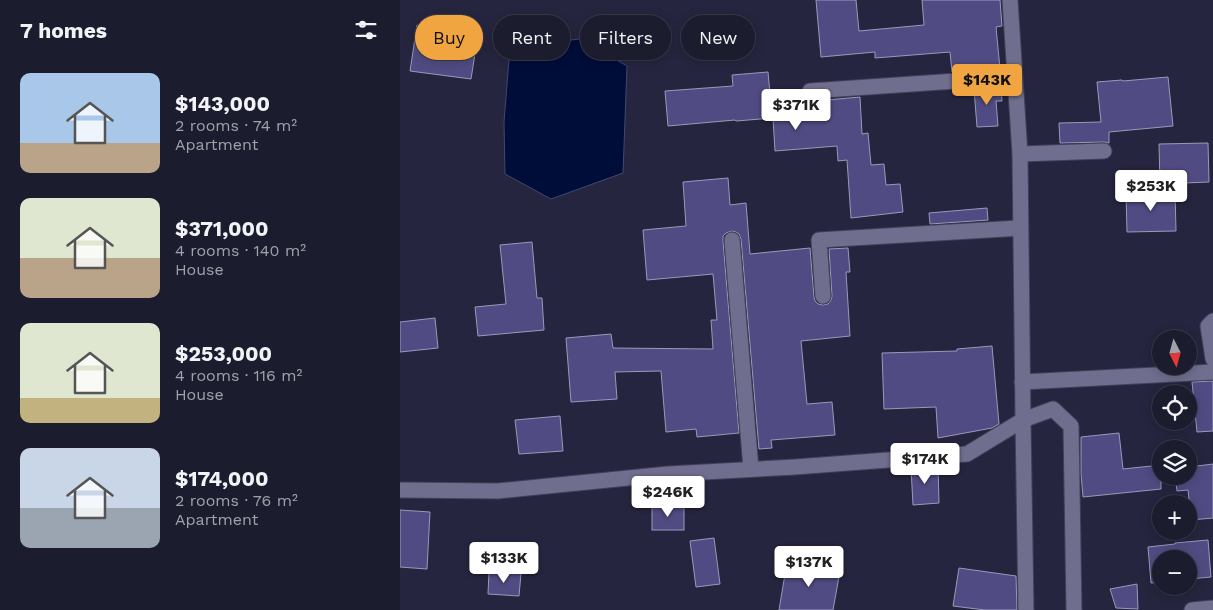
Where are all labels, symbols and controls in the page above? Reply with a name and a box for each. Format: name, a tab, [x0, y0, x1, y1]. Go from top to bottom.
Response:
chip: Buy	[415, 15, 483, 60]
chip: Rent	[493, 15, 570, 60]
chip: Filters	[580, 15, 671, 60]
chip: New	[681, 15, 755, 60]
icon: filters	[352, 16, 380, 44]
text: 7 homes	[20, 18, 107, 43]
pin: $143K	[952, 64, 1022, 106]
text: $143K	[963, 70, 1011, 89]
pin: $371K	[761, 88, 831, 131]
text: $143,000	[175, 91, 270, 116]
icon: home	[60, 93, 120, 153]
text: $371K	[772, 95, 820, 114]
text: 2 rooms · 74 m²	[175, 116, 297, 135]
text: Apartment	[175, 135, 258, 154]
pin: $253K	[1116, 170, 1186, 212]
text: $253K	[1126, 176, 1176, 195]
text: $371,000	[175, 216, 269, 241]
icon: home	[60, 218, 120, 278]
text: 4 rooms · 140 m²	[175, 241, 306, 260]
text: House	[175, 260, 224, 279]
north arrow	[1152, 330, 1198, 375]
map controls	[1152, 330, 1197, 595]
text: $253,000	[175, 341, 272, 366]
icon: home	[60, 343, 120, 403]
text: 4 rooms · 116 m²	[175, 366, 302, 385]
text: House	[175, 385, 224, 404]
button: locate	[1152, 385, 1197, 430]
button: layers	[1152, 440, 1197, 485]
pin: $174K	[890, 442, 960, 485]
text: $174K	[902, 449, 948, 468]
text: $174,000	[175, 466, 268, 491]
icon: home	[60, 468, 120, 528]
pin: $246K	[633, 476, 703, 518]
text: $246K	[643, 482, 693, 501]
text: 2 rooms · 76 m²	[175, 491, 298, 510]
button: +	[1152, 495, 1197, 540]
text: Apartment	[175, 510, 258, 529]
pin: $133K	[469, 542, 539, 584]
pin: $137K	[774, 546, 844, 588]
text: $133K	[480, 548, 528, 567]
button: −	[1152, 550, 1197, 595]
text: $137K	[785, 552, 833, 571]

